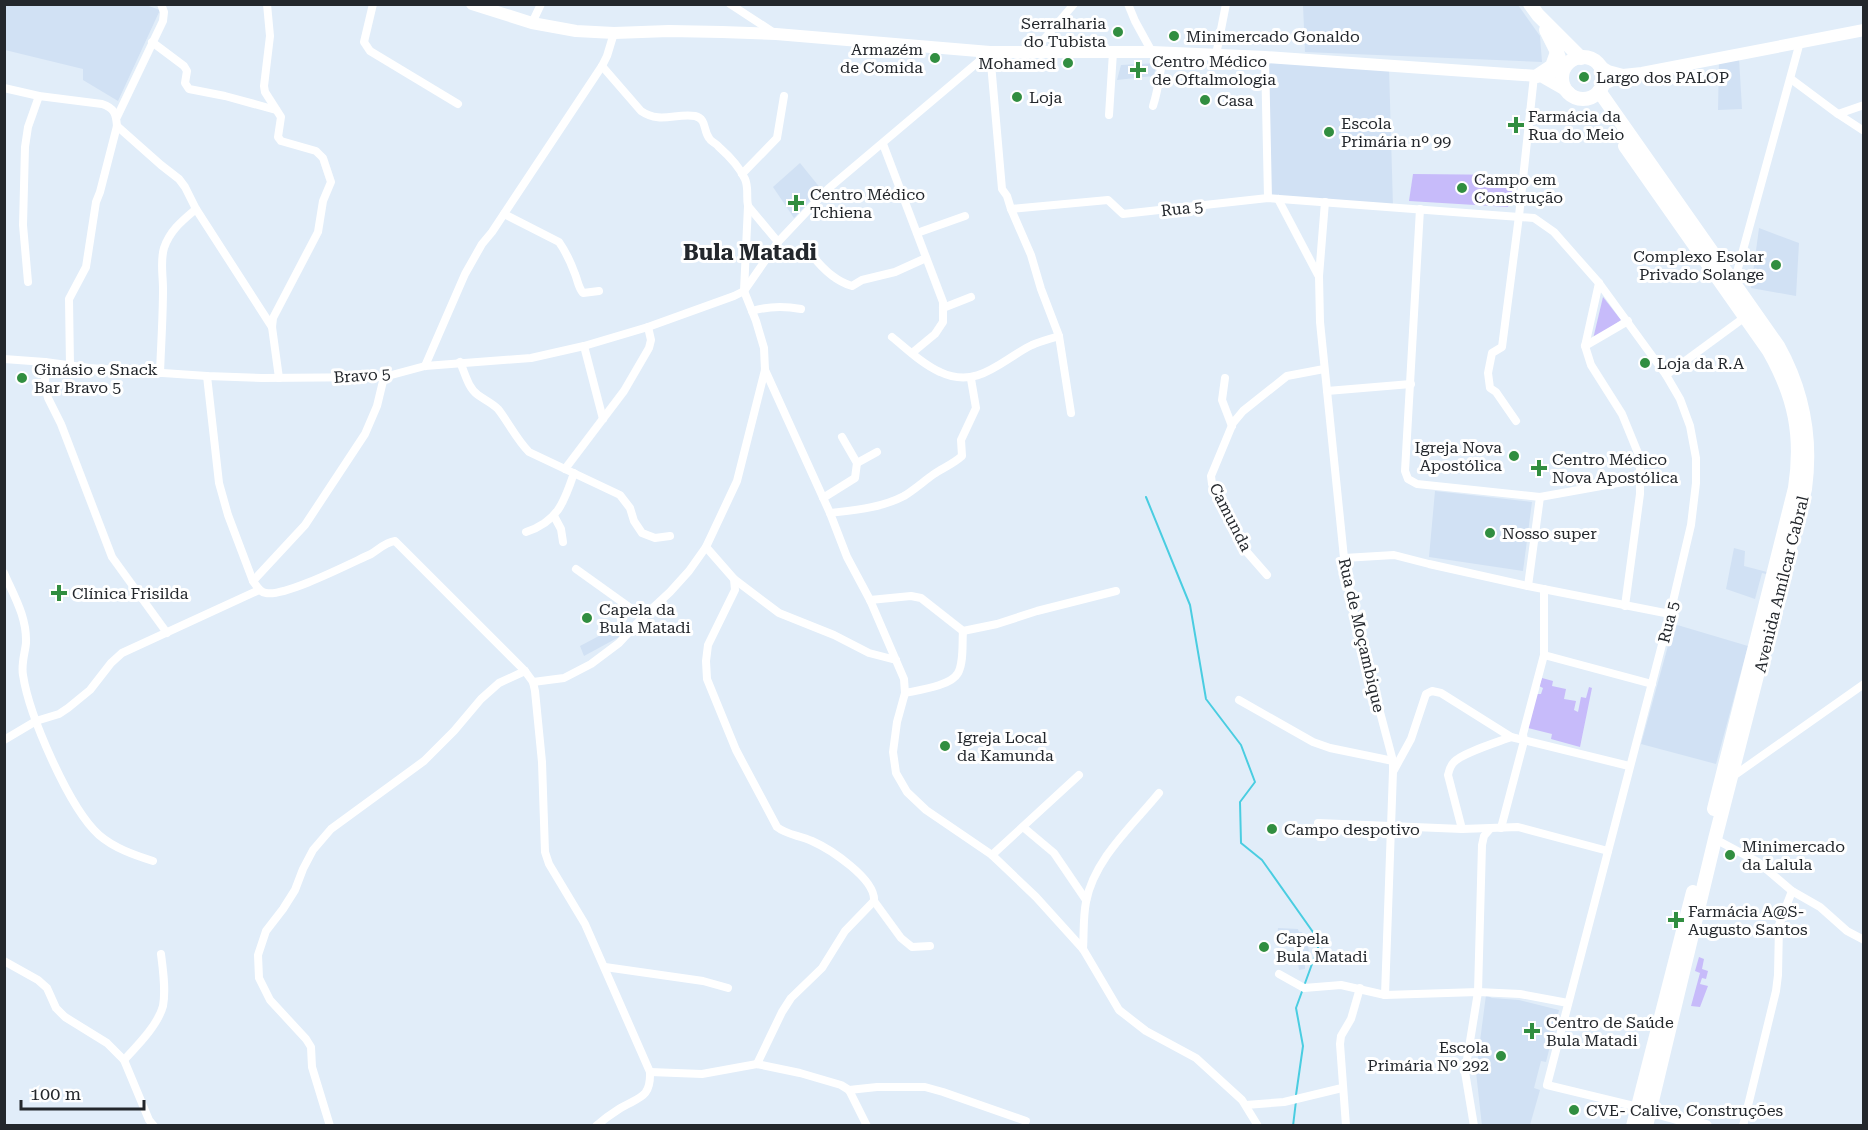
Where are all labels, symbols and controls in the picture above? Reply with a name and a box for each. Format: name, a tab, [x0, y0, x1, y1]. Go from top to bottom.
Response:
place label: Serralharia do Tubista	[1021, 14, 1106, 51]
marker: Serralharia do Tubista	[1111, 25, 1125, 39]
place label: Minimercado Gonaldo	[1186, 27, 1360, 46]
marker: Minimercado Gonaldo	[1167, 29, 1181, 43]
place label: Armazém de Comida	[840, 40, 923, 77]
marker: Armazém de Comida	[928, 51, 942, 65]
place label: Centro Médico de Oftalmologia	[1152, 52, 1276, 89]
place label: Mohamed	[978, 54, 1056, 73]
marker: Mohamed	[1061, 56, 1075, 70]
marker: Centro Médico de Oftalmologia	[1129, 61, 1147, 79]
place label: Largo dos PALOP	[1596, 68, 1729, 87]
marker: Largo dos PALOP	[1577, 70, 1591, 84]
place label: Loja	[1029, 88, 1062, 107]
marker: Loja	[1010, 90, 1024, 104]
place label: Casa	[1217, 91, 1254, 110]
marker: Casa	[1198, 93, 1212, 107]
place label: Farmácia da Rua do Meio	[1528, 107, 1625, 144]
place label: Escola Primária nº 99	[1341, 114, 1451, 151]
marker: Farmácia da Rua do Meio	[1509, 118, 1523, 132]
marker: Escola Primária nº 99	[1322, 125, 1336, 139]
place label: Campo em Construção	[1474, 170, 1563, 207]
marker: Campo em Construção	[1455, 181, 1469, 195]
place label: Centro Médico Tchiena	[810, 185, 925, 222]
marker: Centro Médico Tchiena	[787, 194, 805, 212]
street label: Rua 5	[1160, 197, 1204, 220]
district label: Bula Matadi	[683, 240, 817, 265]
place label: Complexo Esolar Privado Solange	[1633, 247, 1764, 284]
marker: Complexo Esolar Privado Solange	[1769, 258, 1783, 272]
place label: Loja da R.A	[1657, 354, 1745, 373]
marker: Loja da R.A	[1638, 356, 1652, 370]
place label: Ginásio e Snack Bar Bravo 5	[34, 360, 158, 397]
street label: Bravo 5	[333, 364, 391, 387]
marker: Ginásio e Snack Bar Bravo 5	[15, 371, 29, 385]
place label: Igreja Nova Apostólica	[1415, 438, 1502, 475]
marker: Igreja Nova Apostólica	[1507, 449, 1521, 463]
place label: Centro Médico Nova Apostólica	[1552, 450, 1678, 487]
marker: Centro Médico Nova Apostólica	[1530, 459, 1548, 477]
street label: Camunda	[1205, 480, 1256, 555]
street label: Avenida Amílcar Cabral	[1750, 494, 1813, 674]
place label: Nosso super	[1502, 524, 1597, 543]
marker: Nosso super	[1483, 526, 1497, 540]
street label: Rua de Moçambique	[1335, 556, 1389, 714]
marker: Clínica Frisilda	[50, 584, 68, 602]
place label: Clínica Frisilda	[72, 584, 189, 603]
street label: Rua 5	[1654, 599, 1683, 645]
place label: Capela da Bula Matadi	[599, 600, 691, 637]
marker: Capela da Bula Matadi	[580, 611, 594, 625]
place label: Igreja Local da Kamunda	[957, 728, 1054, 765]
marker: Igreja Local da Kamunda	[938, 739, 952, 753]
place label: Campo despotivo	[1284, 820, 1420, 839]
marker: Campo despotivo	[1265, 822, 1279, 836]
place label: Minimercado da Lalula	[1742, 837, 1845, 874]
marker: Minimercado da Lalula	[1723, 848, 1737, 862]
place label: Farmácia A@S- Augusto Santos	[1688, 902, 1808, 939]
marker: Farmácia A@S- Augusto Santos	[1669, 913, 1683, 927]
place label: Capela Bula Matadi	[1276, 929, 1368, 966]
marker: Capela Bula Matadi	[1257, 940, 1271, 954]
place label: Centro de Saúde Bula Matadi	[1546, 1013, 1674, 1050]
marker: Centro de Saúde Bula Matadi	[1523, 1022, 1541, 1040]
place label: Escola Primária Nº 292	[1367, 1038, 1489, 1075]
marker: Escola Primária Nº 292	[1494, 1049, 1508, 1063]
scale bar	[21, 1073, 144, 1111]
text: 100 m	[30, 1083, 81, 1104]
place label: CVE- Calive, Construções	[1586, 1101, 1783, 1120]
marker: CVE- Calive, Construções	[1567, 1103, 1581, 1117]

